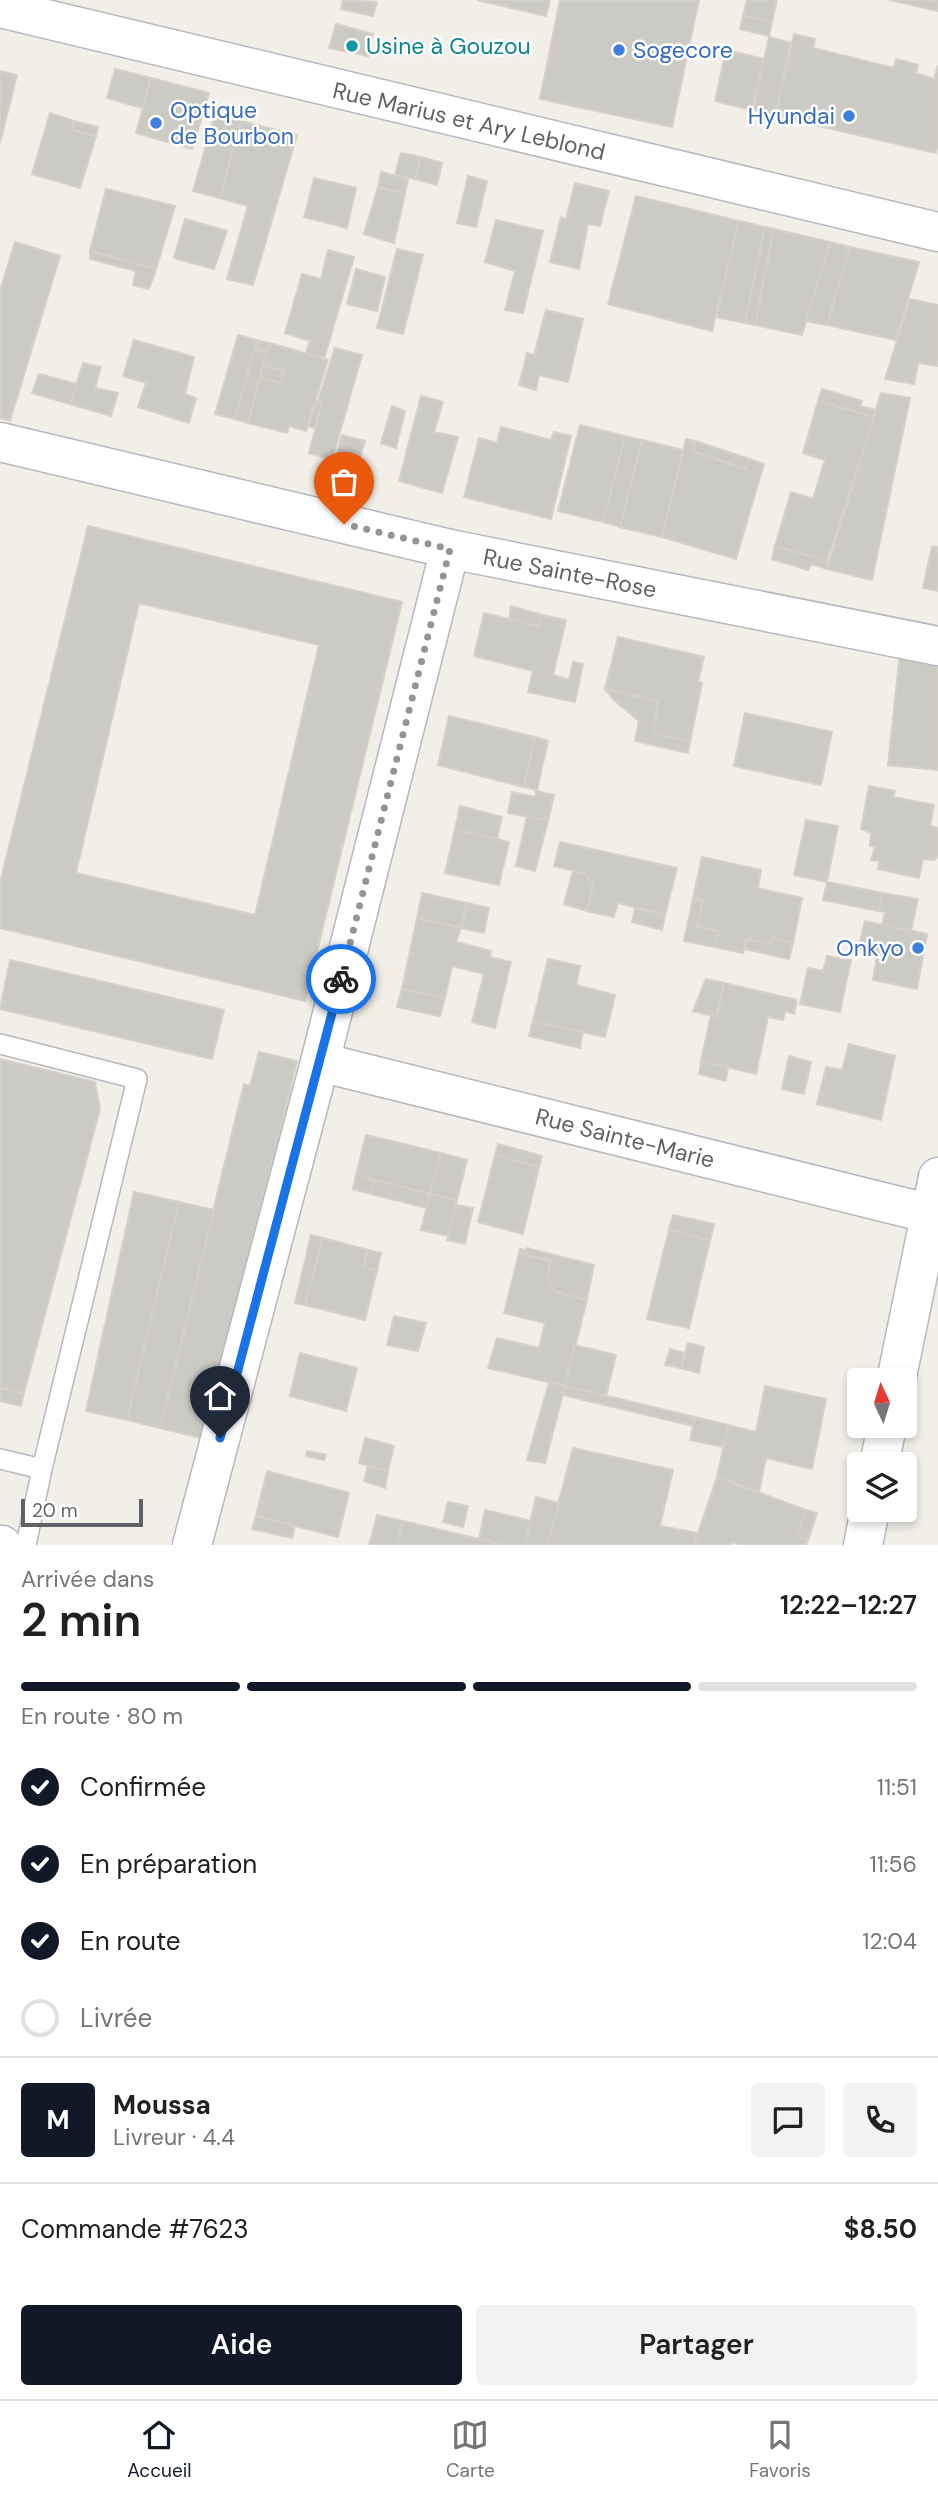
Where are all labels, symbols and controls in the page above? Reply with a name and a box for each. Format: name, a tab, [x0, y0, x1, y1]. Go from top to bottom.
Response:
place label: Usine à Gouzou	[366, 31, 531, 61]
place label: Sogecore	[633, 35, 733, 65]
marker: Usine à Gouzou	[344, 38, 360, 54]
marker: Sogecore	[611, 42, 627, 58]
street label: Rue Marius et Ary Leblond	[330, 75, 608, 167]
place label: Optique de Bourbon	[170, 95, 294, 151]
place label: Hyundai	[748, 101, 835, 131]
marker: Hyundai	[841, 108, 857, 124]
marker: Optique de Bourbon	[148, 115, 164, 131]
pin	[314, 452, 374, 524]
icon: bag	[325, 463, 363, 501]
street label: Rue Sainte-Rose	[481, 541, 659, 605]
place label: Onkyo	[836, 933, 904, 963]
marker: Onkyo	[910, 940, 926, 956]
courier	[306, 944, 376, 1014]
icon: bike	[322, 960, 360, 998]
street label: Rue Sainte-Marie	[532, 1101, 718, 1175]
pin	[190, 1366, 250, 1438]
north arrow	[847, 1368, 917, 1438]
map controls	[847, 1368, 917, 1522]
icon: home	[201, 1377, 239, 1415]
button: layers	[847, 1452, 917, 1522]
scale bar	[21, 1496, 144, 1528]
text: 20 m	[32, 1498, 78, 1523]
text: Arrivée dans	[21, 1564, 154, 1594]
text: 12:22–12:27	[780, 1588, 917, 1622]
text: 2 min	[21, 1590, 141, 1650]
text: En route · 80 m	[21, 1701, 183, 1731]
icon: check	[21, 1768, 59, 1806]
text: Confirmée	[80, 1770, 206, 1804]
text: 11:51	[877, 1772, 917, 1802]
icon: check	[21, 1845, 59, 1883]
text: En préparation	[80, 1847, 257, 1881]
text: 11:56	[870, 1849, 917, 1879]
icon: check	[21, 1922, 59, 1960]
text: En route	[80, 1924, 181, 1958]
text: 12:04	[862, 1926, 917, 1956]
text: Livrée	[80, 2001, 152, 2035]
button: chat	[751, 2083, 825, 2157]
button: phone	[843, 2083, 917, 2157]
text: Moussa	[113, 2088, 211, 2122]
text: M	[46, 2103, 70, 2137]
text: Livreur · 4.4	[113, 2122, 235, 2152]
text: Commande #7623	[21, 2212, 249, 2246]
text: $8.50	[844, 2212, 917, 2246]
button: Aide	[21, 2305, 462, 2385]
button: Partager	[476, 2305, 917, 2385]
tab: Accueil	[127, 2416, 192, 2483]
tab: Carte	[446, 2416, 495, 2483]
tab: Favoris	[749, 2416, 811, 2483]

